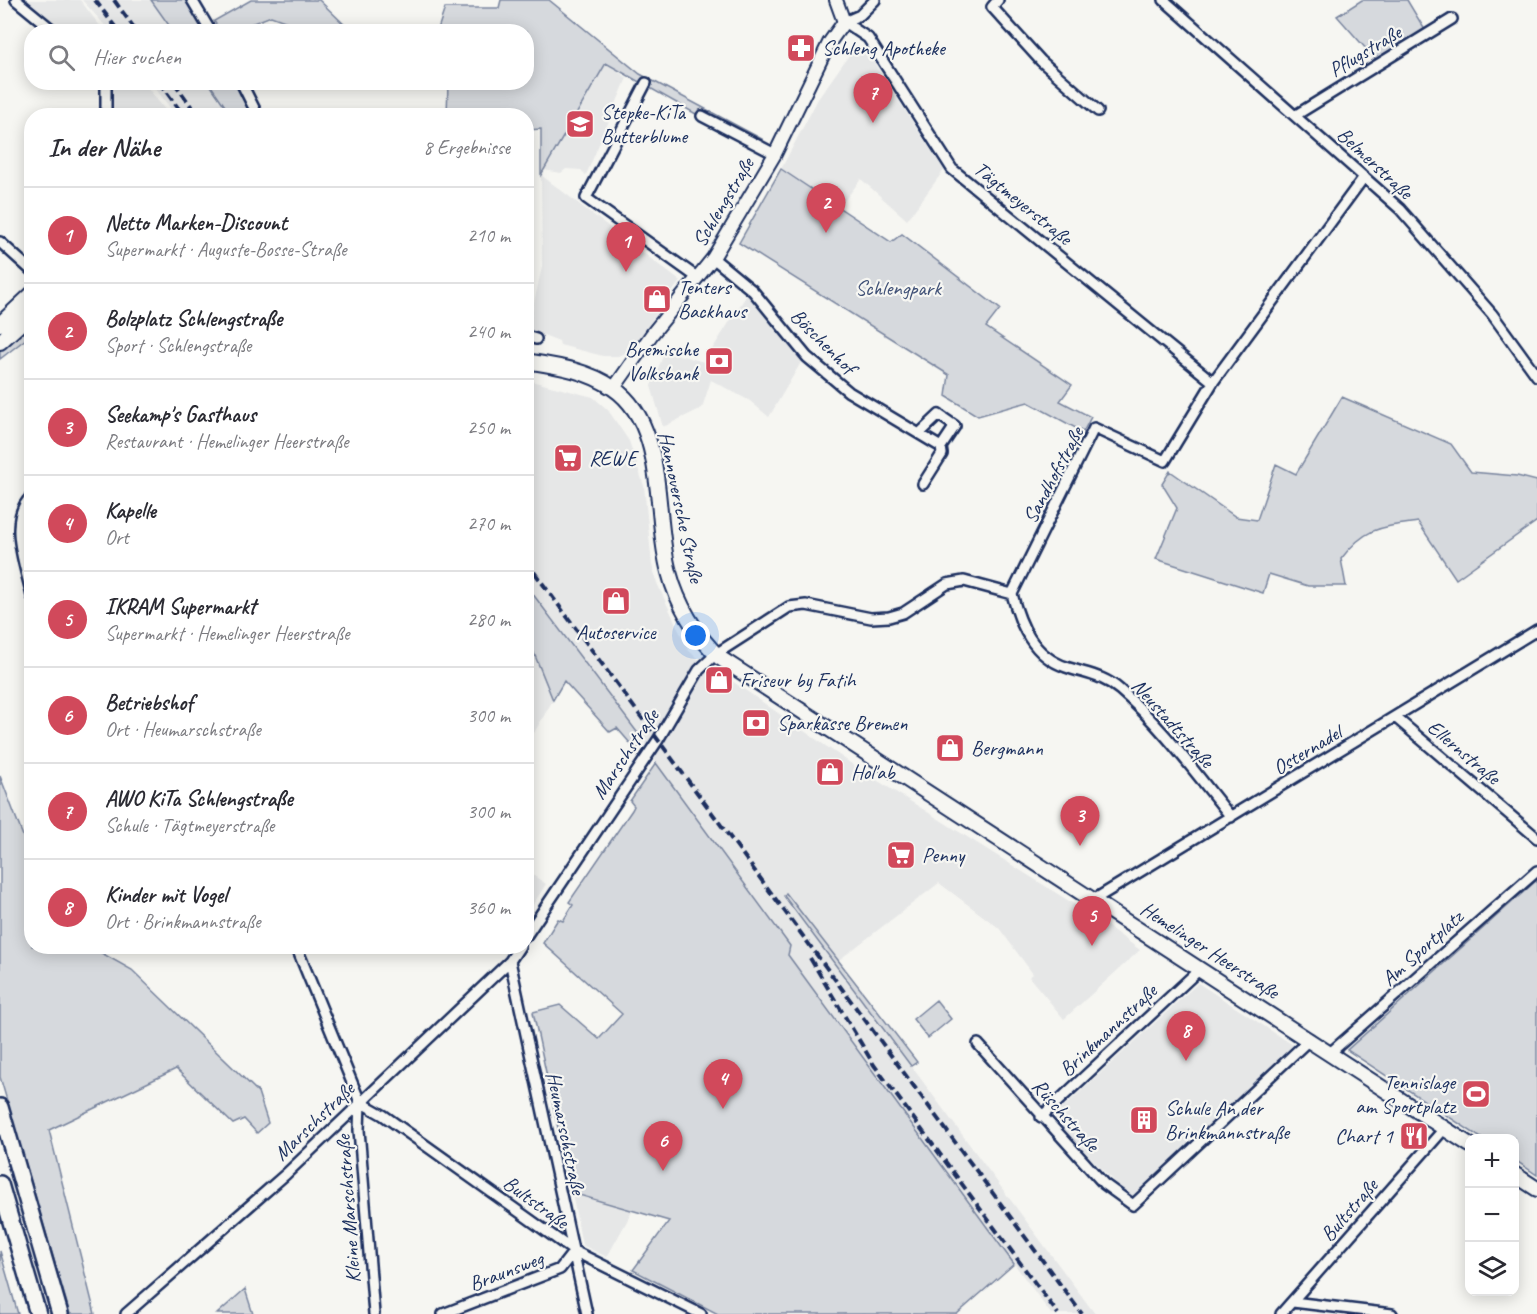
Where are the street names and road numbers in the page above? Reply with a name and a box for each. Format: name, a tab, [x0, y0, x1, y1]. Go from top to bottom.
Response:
street label: Pflugstraße	[1324, 18, 1408, 83]
street label: Belmerstraße	[1332, 121, 1420, 206]
street label: Schlengstraße	[686, 151, 761, 251]
street label: Tägtmeyerstraße	[969, 156, 1079, 252]
street label: Böschenhof	[785, 303, 865, 383]
street label: Sandhofstraße	[1017, 420, 1090, 528]
street label: Hannoversche Straße	[652, 429, 710, 587]
street label: Neustadtstraße	[1126, 673, 1221, 775]
street label: Marschstraße	[586, 702, 666, 804]
street label: Ellernstraße	[1422, 714, 1507, 791]
street label: Osternadel	[1268, 718, 1349, 781]
street label: Hemelinger Heerstraße	[1136, 895, 1286, 1006]
street label: Am Sportplatz	[1376, 903, 1470, 991]
street label: Brinkmannstraße	[1054, 977, 1164, 1082]
street label: Heumarschstraße	[540, 1069, 592, 1199]
street label: Rüschstraße	[1027, 1073, 1107, 1158]
street label: Marschstraße	[268, 1075, 361, 1166]
street label: Kleine Marschstraße	[330, 1132, 366, 1284]
street label: Bultstraße	[498, 1170, 576, 1236]
street label: Bultstraße	[1315, 1172, 1385, 1247]
street label: Braunsweg	[465, 1245, 548, 1297]

